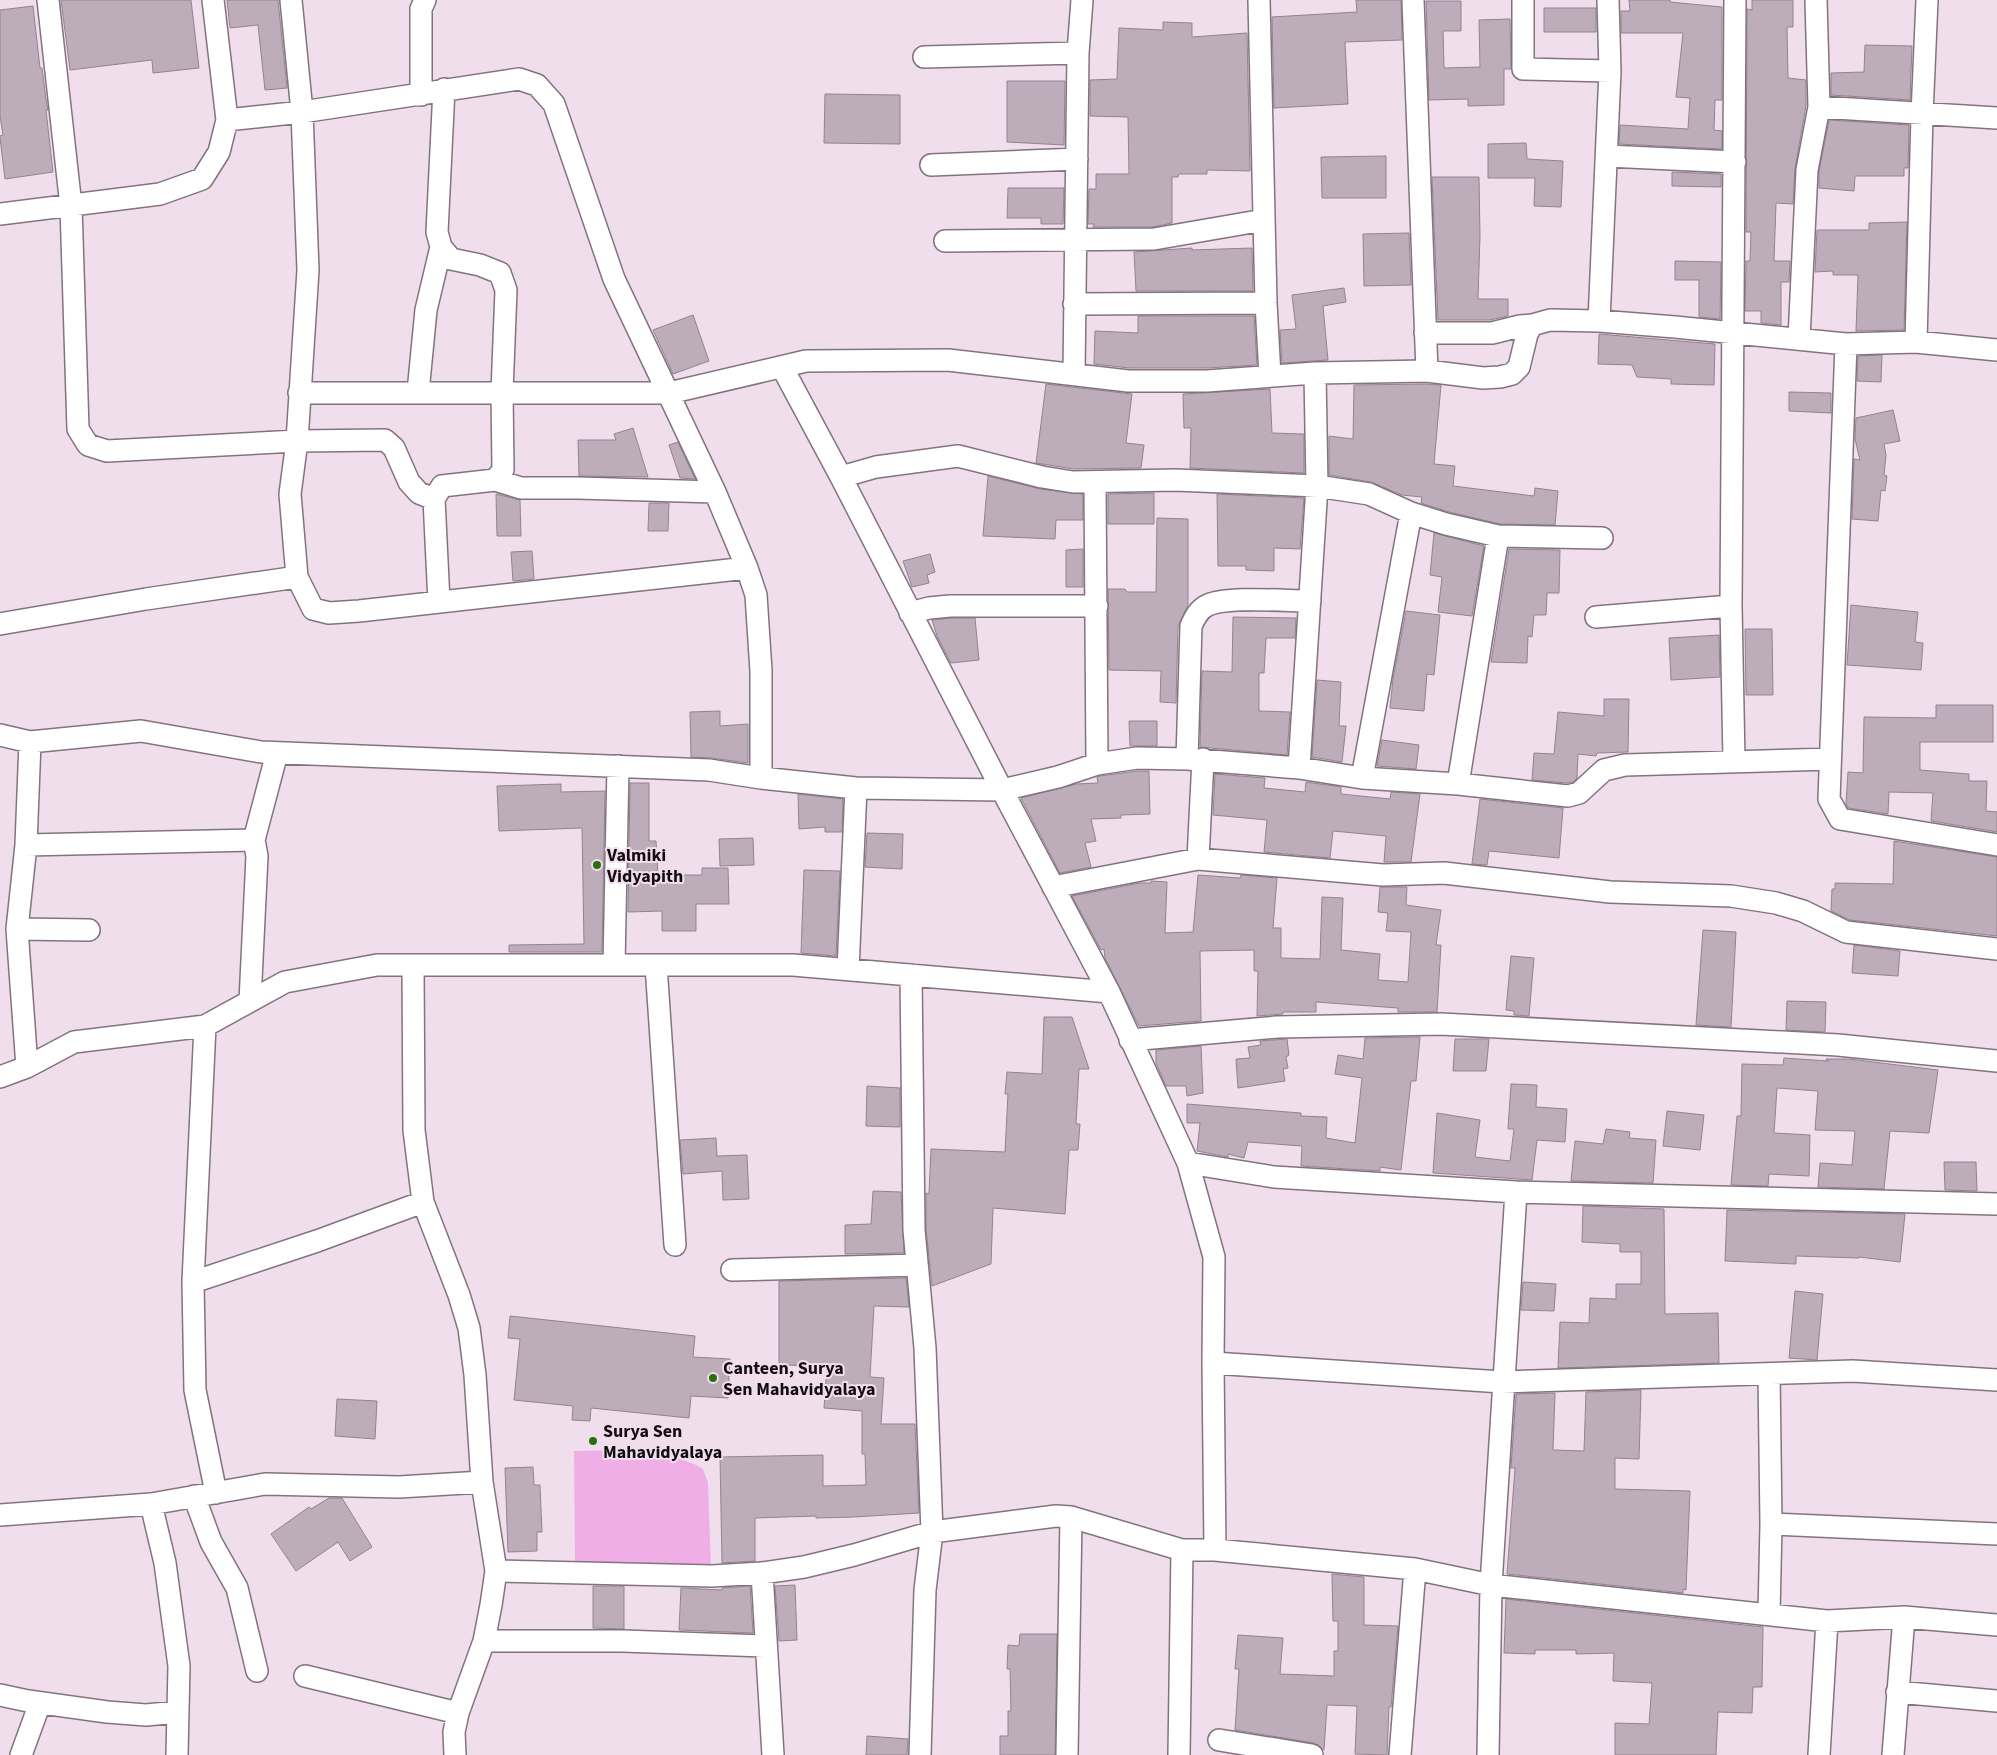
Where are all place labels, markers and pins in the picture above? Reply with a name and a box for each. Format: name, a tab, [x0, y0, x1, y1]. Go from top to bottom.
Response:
place label: Valmiki Vidyapith	[606, 843, 683, 889]
marker: Valmiki Vidyapith	[591, 859, 603, 871]
place label: Canteen, Surya Sen Mahavidyalaya	[723, 1356, 876, 1402]
marker: Canteen, Surya Sen Mahavidyalaya	[707, 1372, 719, 1384]
place label: Surya Sen Mahavidyalaya	[603, 1419, 722, 1465]
marker: Surya Sen Mahavidyalaya	[587, 1435, 599, 1447]

